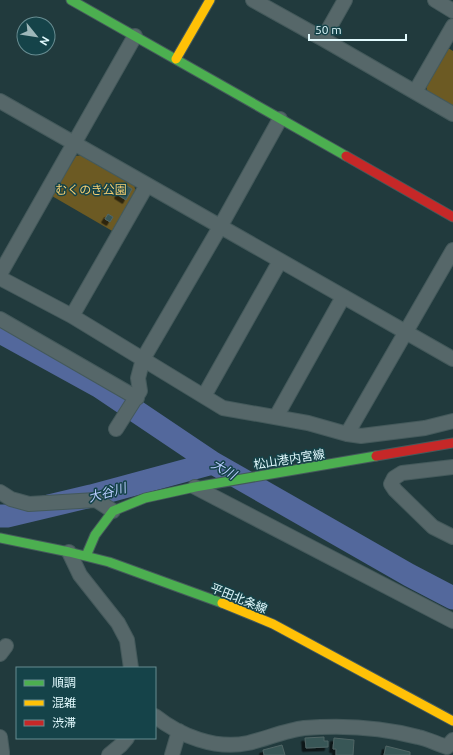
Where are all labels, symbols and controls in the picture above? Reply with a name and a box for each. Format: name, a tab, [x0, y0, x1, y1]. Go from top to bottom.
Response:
north arrow	[16, 16, 56, 56]
scale bar	[309, 16, 406, 42]
text: 50 m	[315, 23, 342, 36]
text: N	[37, 34, 52, 48]
park label: むくのき公園	[55, 183, 127, 196]
street label: 松山港内宮線	[252, 447, 326, 471]
water label: 大川	[209, 456, 240, 483]
water label: 大谷川	[86, 480, 130, 504]
street label: 平田北条線	[209, 581, 269, 615]
legend	[16, 667, 156, 739]
text: 順調	[52, 676, 76, 689]
text: 混雑	[52, 696, 76, 709]
text: 渋滞	[52, 716, 76, 729]

